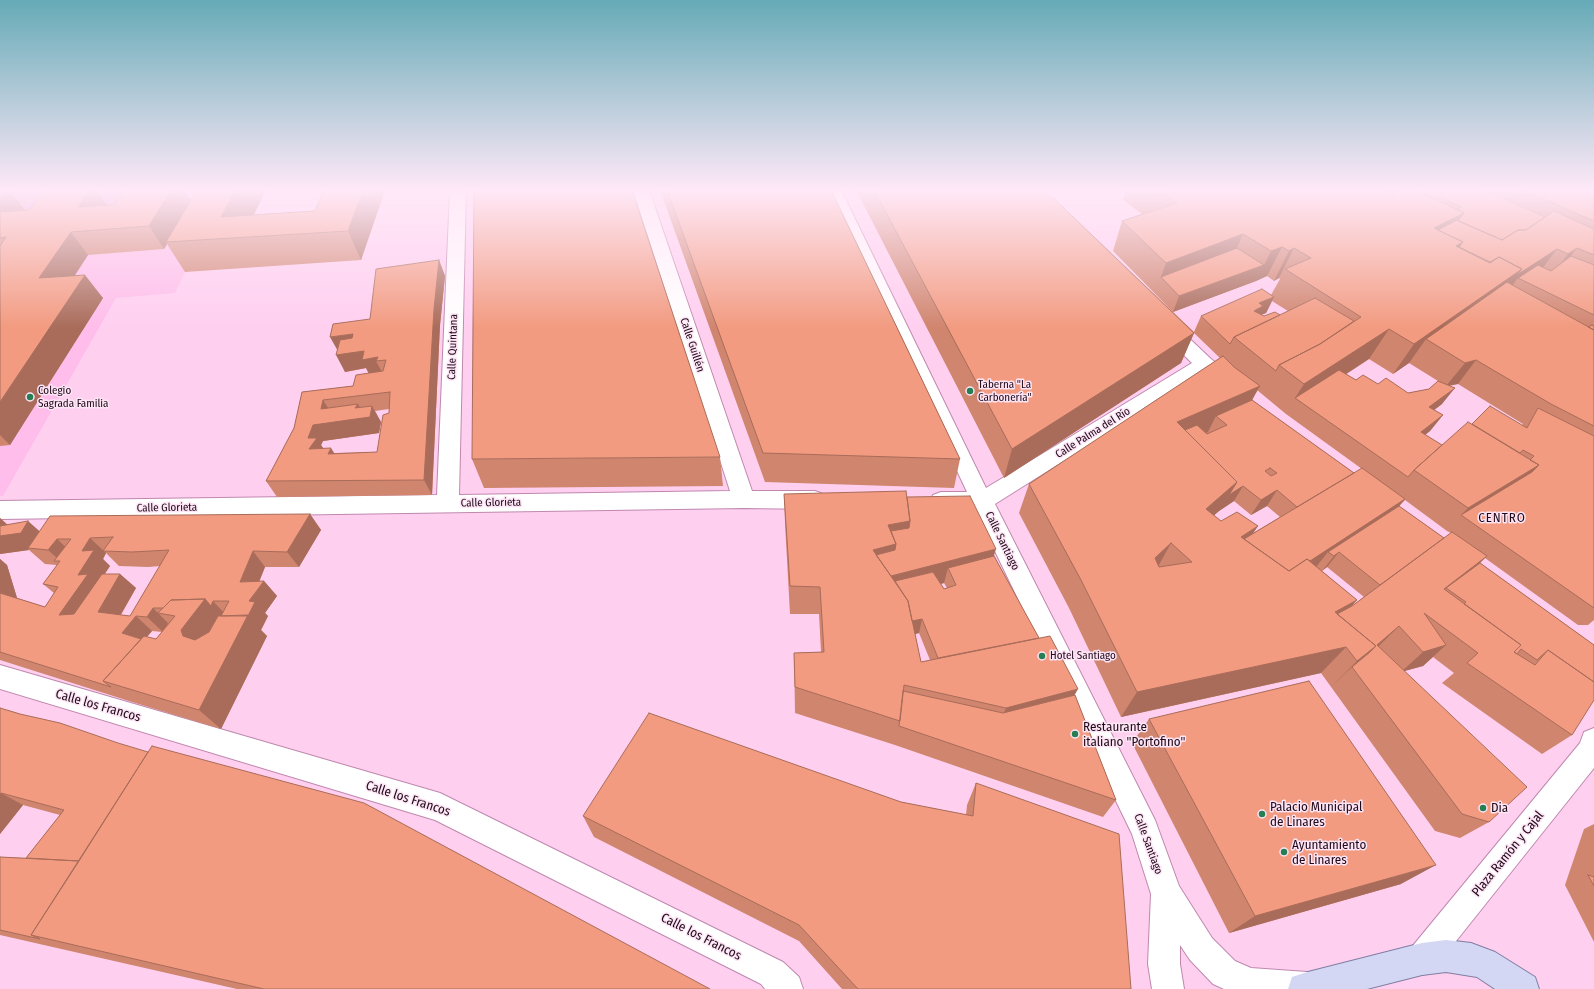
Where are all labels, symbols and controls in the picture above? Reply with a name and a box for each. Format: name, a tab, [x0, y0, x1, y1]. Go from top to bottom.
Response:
street label: Calle Quintana	[445, 314, 461, 380]
street label: Calle Guillén	[677, 316, 707, 374]
place label: Taberna "La Carbonería"	[978, 378, 1032, 404]
place label: Colegio Sagrada Familia	[38, 384, 109, 410]
marker: Taberna "La Carbonería"	[965, 386, 975, 396]
marker: Colegio Sagrada Familia	[25, 392, 35, 402]
street label: Calle Palma del Río	[1053, 405, 1133, 461]
street label: Calle Glorieta	[461, 496, 521, 510]
street label: Calle Glorieta	[137, 501, 197, 515]
street label: Calle Santiago	[982, 510, 1022, 572]
district label: CENTRO	[1478, 510, 1526, 526]
place label: Hotel Santiago	[1050, 649, 1116, 663]
marker: Hotel Santiago	[1037, 651, 1047, 661]
street label: Calle los Francos	[54, 686, 142, 726]
place label: Restaurante italiano "Portofino"	[1083, 719, 1185, 750]
marker: Restaurante italiano "Portofino"	[1070, 729, 1080, 739]
street label: Calle los Francos	[364, 778, 452, 820]
place label: Palacio Municipal de Linares	[1270, 799, 1362, 830]
place label: Dia	[1491, 800, 1508, 816]
marker: Dia	[1478, 803, 1488, 813]
street label: Plaza Ramón y Cajal	[1469, 808, 1547, 900]
marker: Palacio Municipal de Linares	[1257, 809, 1267, 819]
street label: Calle Santiago	[1131, 812, 1165, 876]
place label: Ayuntamiento de Linares	[1292, 837, 1366, 868]
marker: Ayuntamiento de Linares	[1279, 847, 1289, 857]
street label: Calle los Francos	[658, 910, 744, 964]

